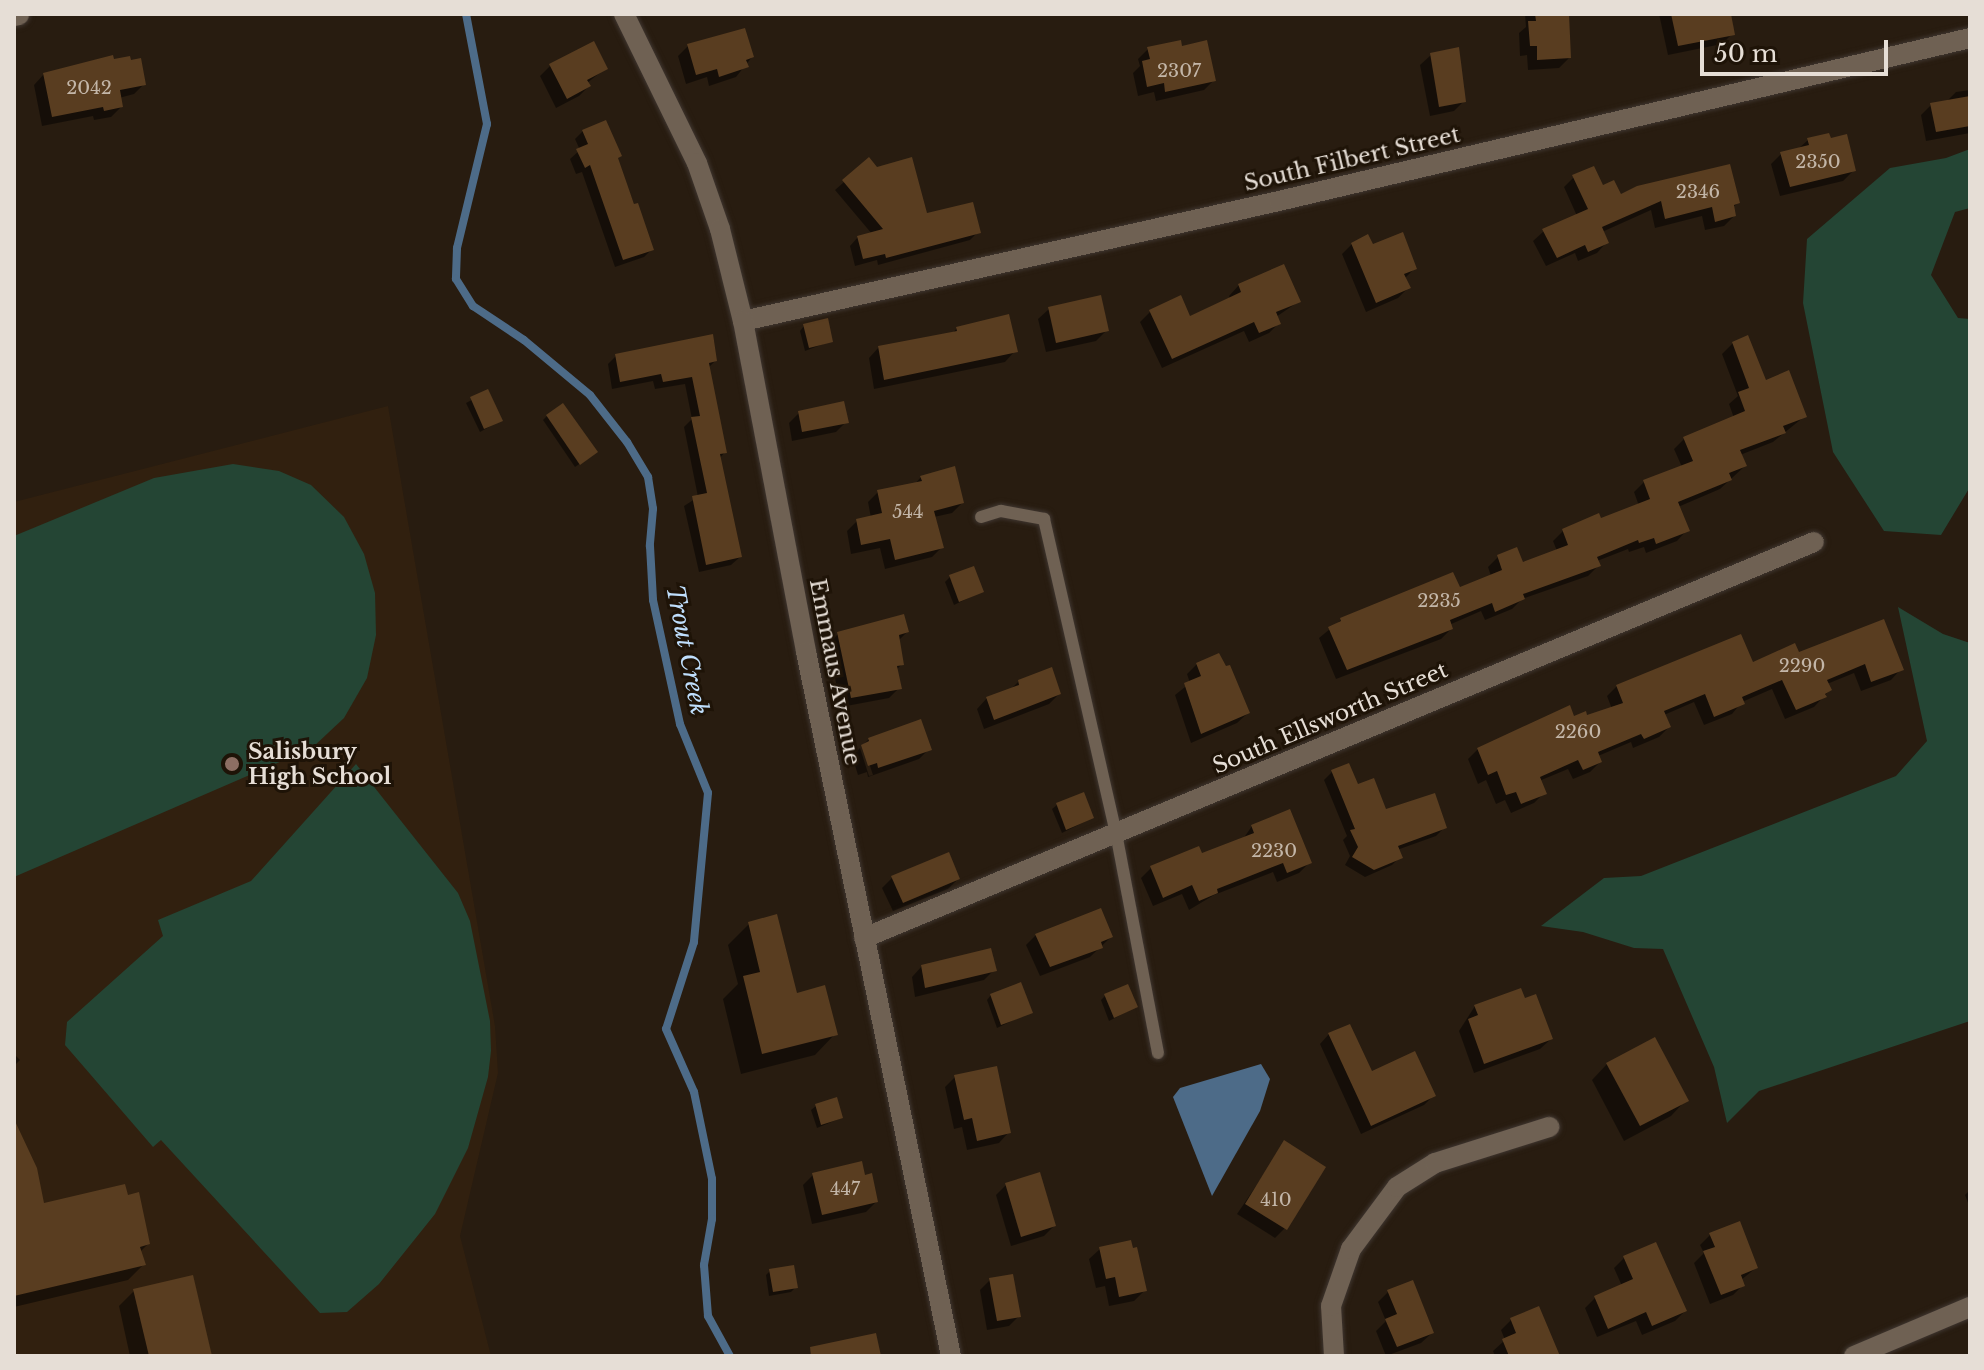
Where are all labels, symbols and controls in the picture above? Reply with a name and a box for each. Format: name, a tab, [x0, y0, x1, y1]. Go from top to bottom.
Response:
scale bar	[1704, 24, 1892, 74]
text: 50 m	[1714, 39, 1777, 68]
house number: 2307	[1157, 60, 1201, 82]
house number: 2042	[66, 77, 112, 99]
street label: South Filbert Street	[1241, 121, 1463, 197]
house number: 2350	[1795, 151, 1841, 173]
house number: 2346	[1676, 181, 1720, 203]
house number: 544	[892, 501, 924, 523]
street label: Emmaus Avenue	[804, 576, 866, 768]
water label: Trout Creek	[660, 582, 714, 718]
house number: 2235	[1417, 590, 1461, 612]
house number: 2290	[1779, 655, 1825, 677]
street label: South Ellsworth Street	[1209, 657, 1451, 779]
house number: 2260	[1555, 721, 1601, 743]
place label: Salisbury High School	[248, 738, 391, 790]
marker: Salisbury High School	[223, 755, 241, 773]
house number: 2230	[1251, 840, 1297, 862]
house number: 447	[830, 1178, 860, 1200]
house number: 410	[1260, 1189, 1292, 1211]

